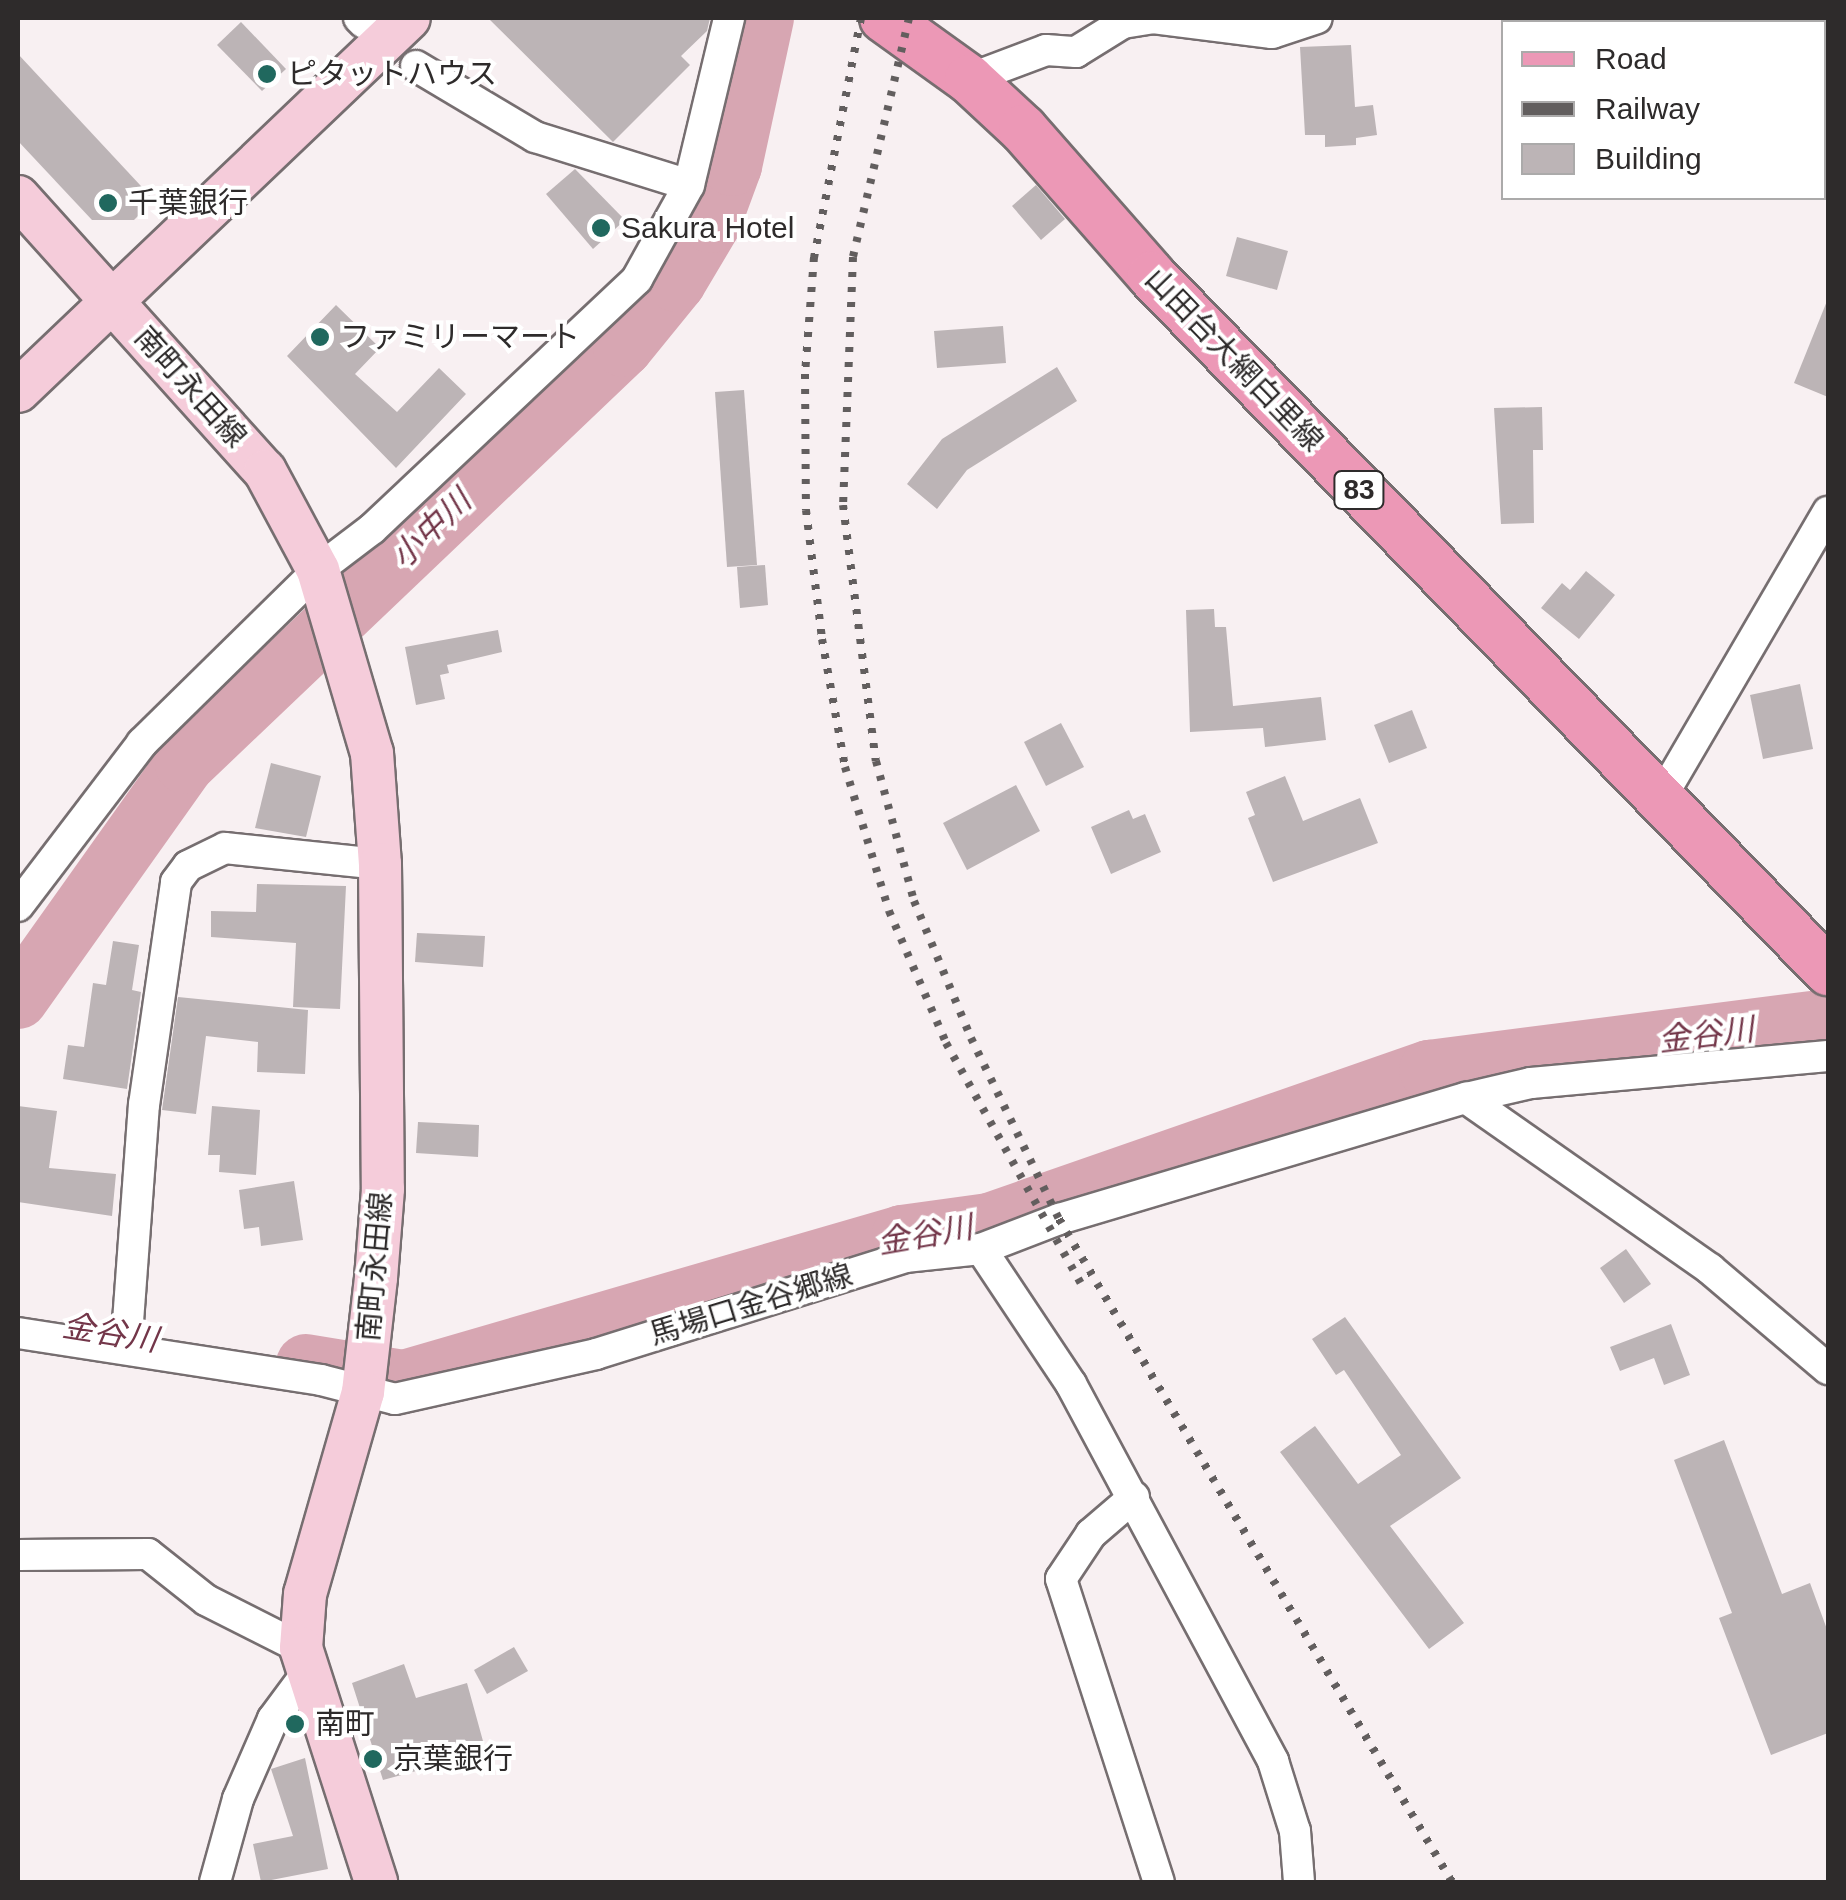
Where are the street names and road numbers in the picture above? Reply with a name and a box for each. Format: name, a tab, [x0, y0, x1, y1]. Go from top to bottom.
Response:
street label: 山田台大網白里線	[1138, 261, 1330, 459]
street label: 南町永田線	[126, 319, 254, 455]
road number: 83	[1332, 467, 1386, 513]
street label: 南町永田線	[351, 1191, 399, 1343]
street label: 馬場口金谷郷線	[645, 1257, 857, 1353]

